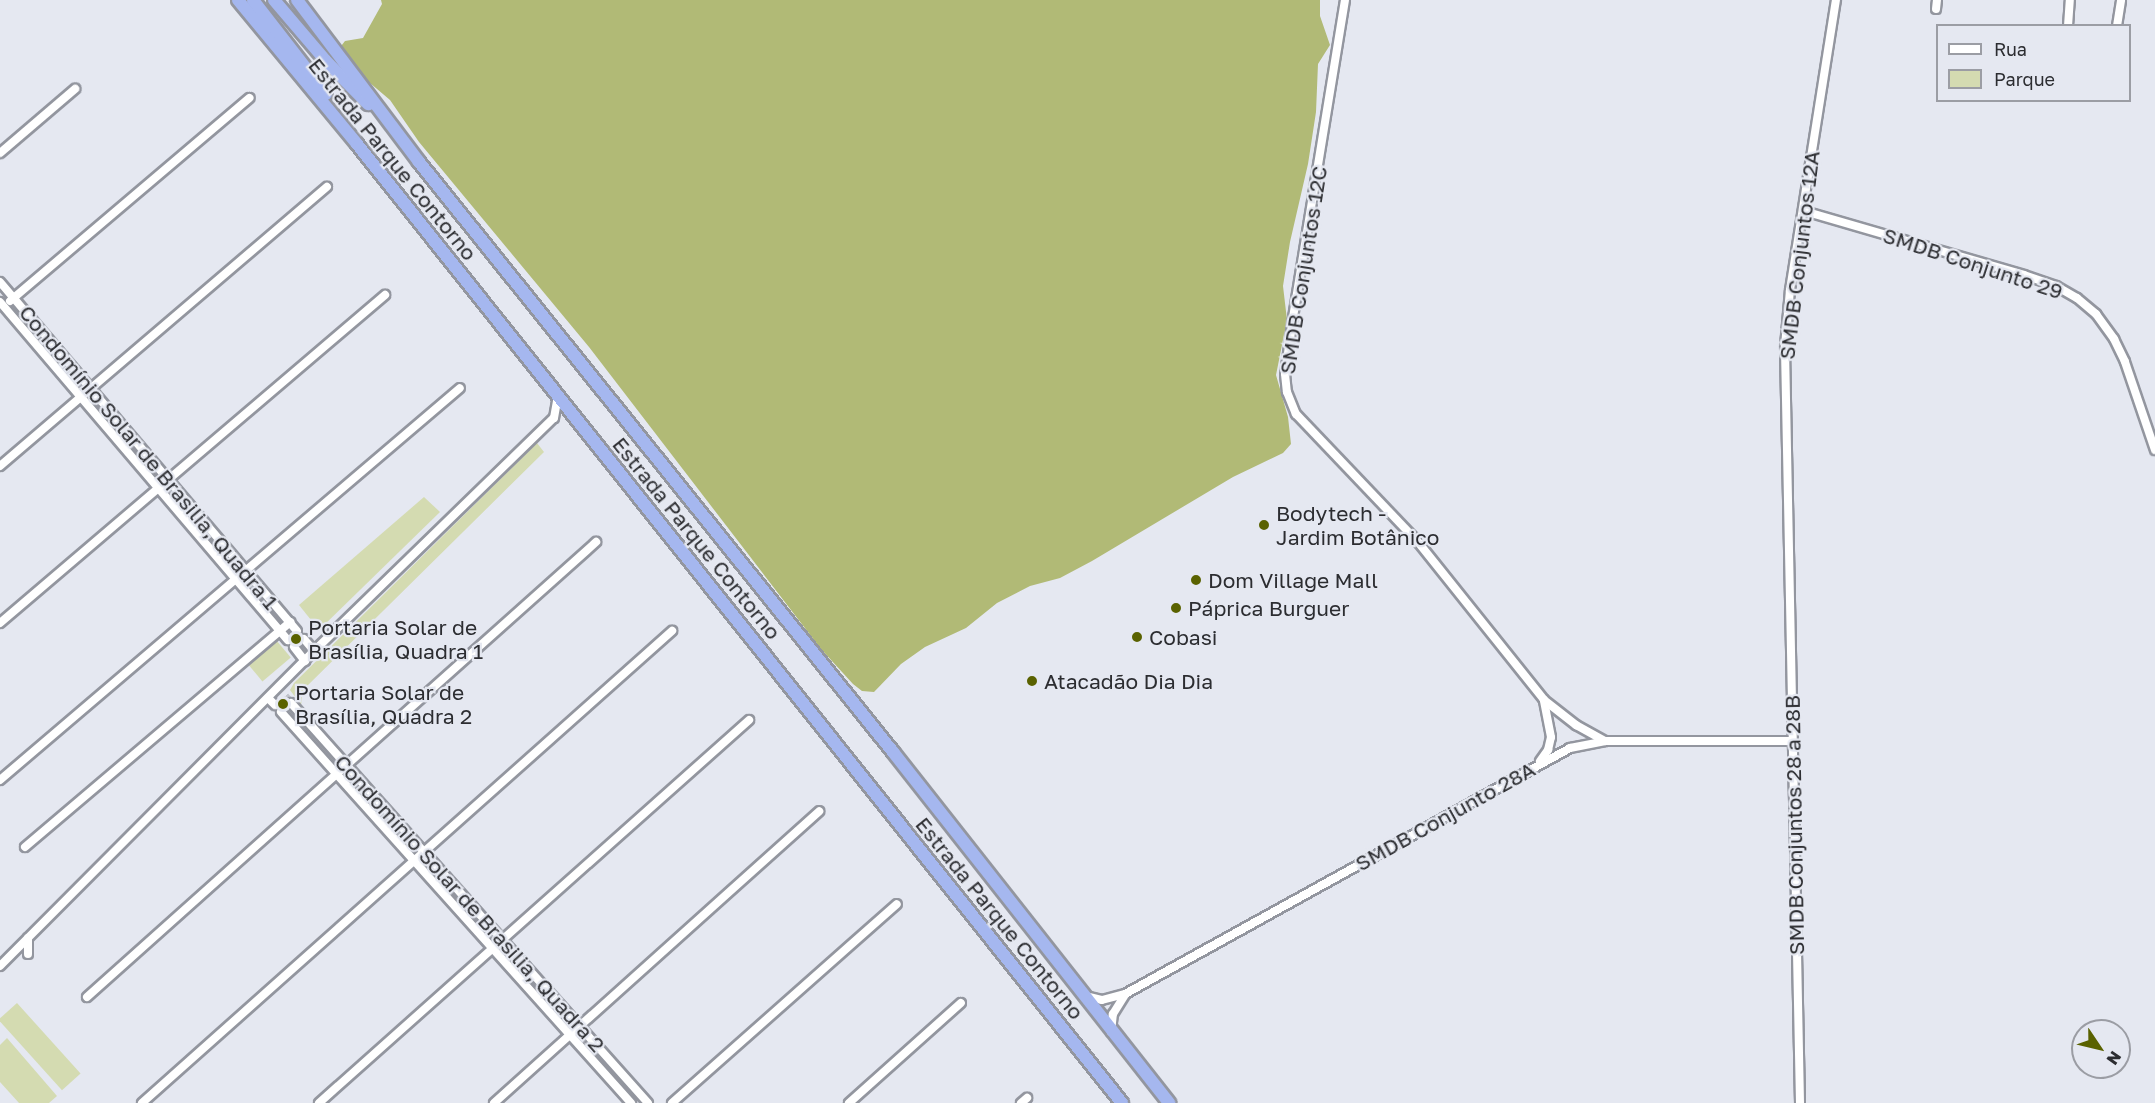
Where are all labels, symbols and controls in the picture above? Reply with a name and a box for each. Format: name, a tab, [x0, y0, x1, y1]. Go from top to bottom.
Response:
legend	[1936, 24, 2131, 102]
text: Rua	[1994, 38, 2027, 60]
street label: Estrada Parque Contorno	[304, 53, 482, 265]
text: Parque	[1994, 68, 2055, 90]
street label: SMDB Conjuntos 12A	[1774, 149, 1824, 361]
street label: SMDB Conjuntos 12C	[1274, 164, 1332, 376]
street label: SMDB Conjunto 29	[1880, 222, 2066, 304]
street label: Condomínio Solar de Brasilia, Quadra 1	[14, 300, 284, 614]
street label: Estrada Parque Contorno	[608, 432, 786, 644]
place label: Bodytech - Jardim Botânico	[1276, 500, 1439, 550]
marker: Bodytech - Jardim Botânico	[1257, 518, 1271, 532]
place label: Dom Village Mall	[1208, 567, 1378, 593]
marker: Dom Village Mall	[1189, 573, 1203, 587]
place label: Páprica Burguer	[1188, 595, 1349, 621]
marker: Páprica Burguer	[1169, 601, 1183, 615]
place label: Portaria Solar de Brasília, Quadra 1	[308, 614, 483, 664]
place label: Cobasi	[1149, 624, 1217, 650]
marker: Cobasi	[1130, 630, 1144, 644]
marker: Portaria Solar de Brasília, Quadra 1	[289, 632, 303, 646]
place label: Atacadão Dia Dia	[1044, 668, 1213, 694]
marker: Atacadão Dia Dia	[1025, 674, 1039, 688]
place label: Portaria Solar de Brasília, Quadra 2	[295, 679, 472, 729]
street label: SMDB Conjuntos 28 a 28B	[1779, 695, 1809, 955]
marker: Portaria Solar de Brasília, Quadra 2	[276, 697, 290, 711]
street label: Condomínio Solar de Brasilia, Quadra 2	[330, 749, 610, 1057]
street label: SMDB Conjunto 28A	[1351, 756, 1539, 876]
street label: Estrada Parque Contorno	[911, 812, 1089, 1024]
north arrow	[2071, 1019, 2131, 1079]
text: N	[2102, 1047, 2126, 1069]

